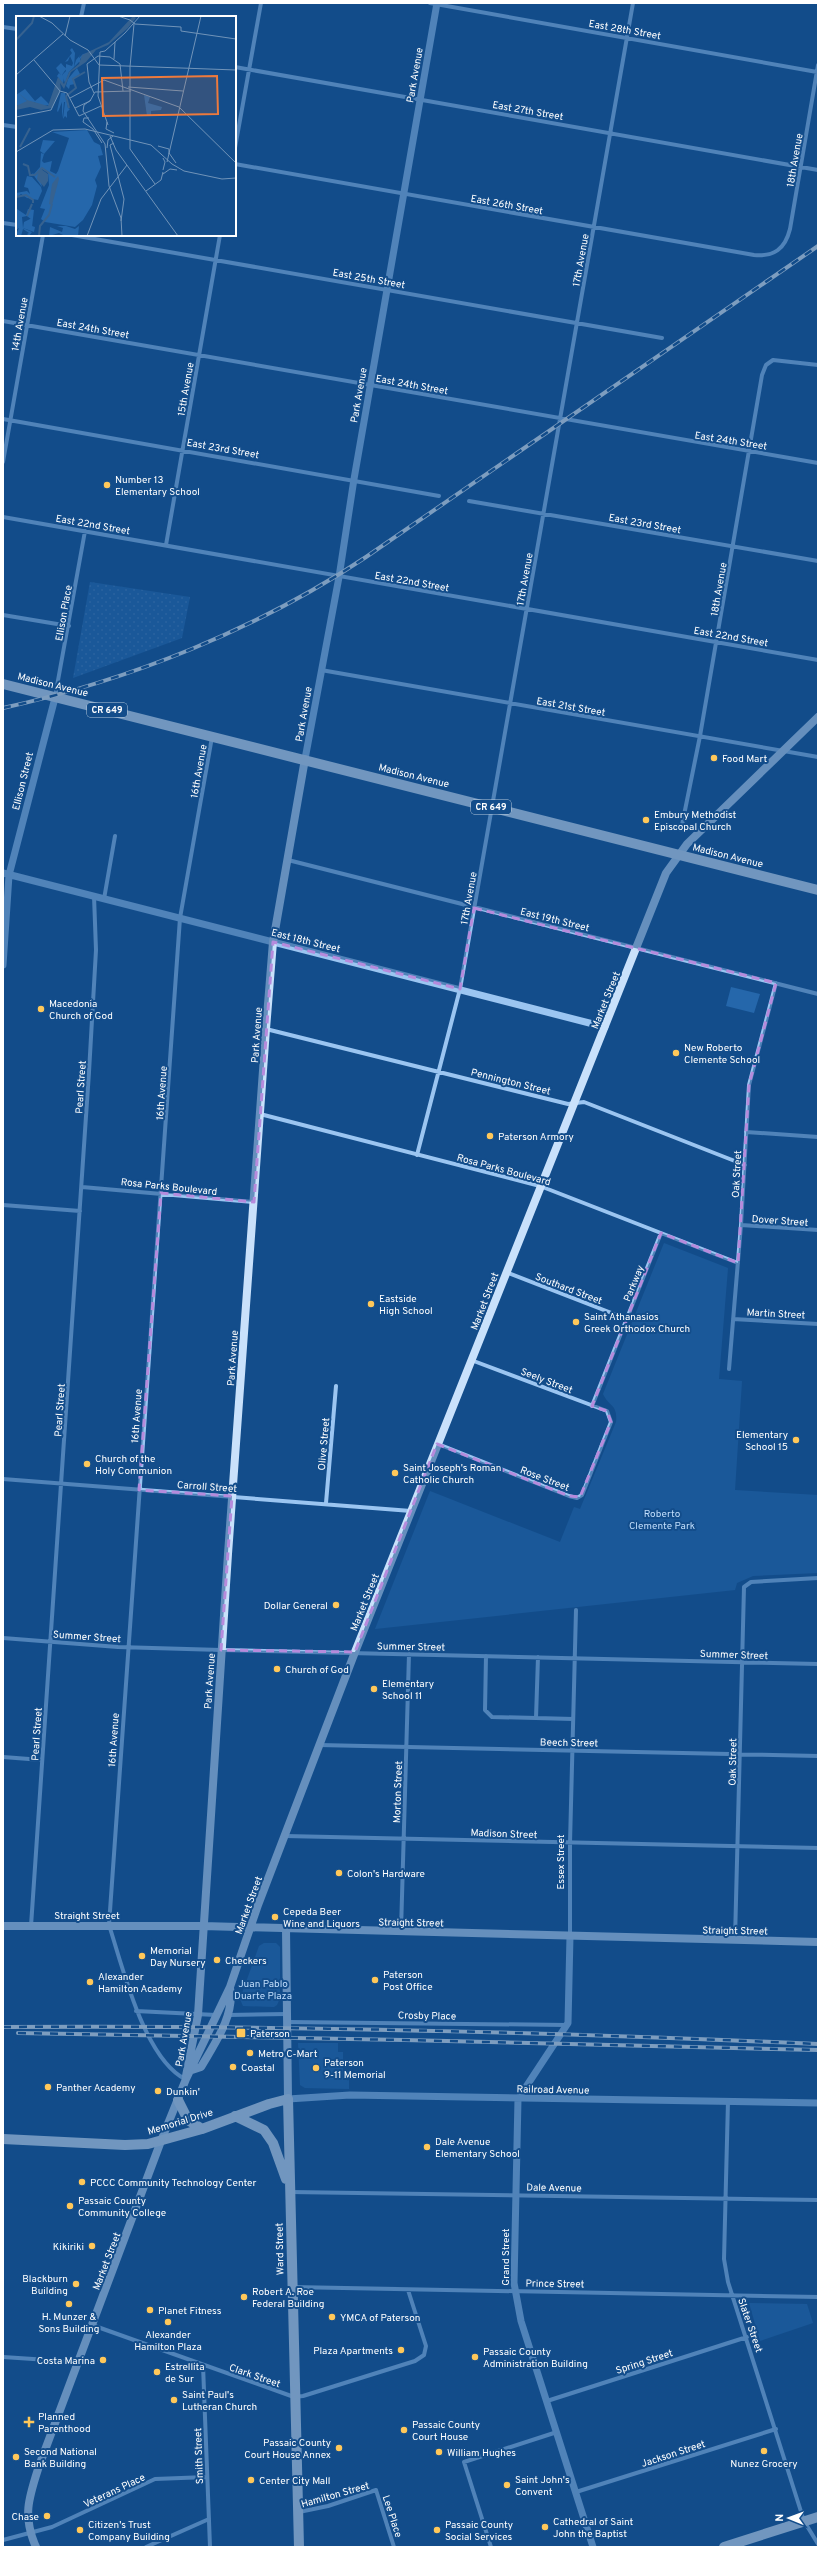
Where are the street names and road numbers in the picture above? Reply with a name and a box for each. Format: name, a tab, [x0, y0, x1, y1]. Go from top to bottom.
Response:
street label: East 28th Street	[588, 18, 662, 43]
street label: Park Avenue	[404, 47, 427, 104]
street label: East 27th Street	[491, 99, 565, 124]
street label: 18th Avenue	[784, 132, 807, 188]
street label: East 26th Street	[470, 193, 544, 218]
street label: 17th Avenue	[570, 233, 592, 288]
street label: East 25th Street	[331, 267, 406, 292]
street label: 14th Avenue	[9, 296, 32, 352]
street label: East 24th Street	[56, 317, 130, 342]
street label: 15th Avenue	[175, 361, 198, 417]
street label: Park Avenue	[348, 367, 371, 424]
street label: East 24th Street	[375, 373, 449, 398]
street label: East 24th Street	[694, 429, 768, 454]
street label: East 23rd Street	[186, 437, 260, 462]
street label: East 23rd Street	[608, 512, 682, 537]
street label: East 22nd Street	[54, 513, 131, 538]
street label: 17th Avenue	[514, 552, 536, 607]
street label: 18th Avenue	[708, 561, 731, 617]
street label: East 22nd Street	[373, 570, 450, 595]
street label: Ellison Place	[53, 584, 76, 642]
street label: East 22nd Street	[692, 625, 769, 650]
street label: Madison Avenue	[16, 670, 89, 701]
street label: Park Avenue	[293, 686, 316, 743]
street label: East 21st Street	[535, 695, 606, 720]
road number: CR 649	[87, 703, 127, 717]
street label: 16th Avenue	[188, 743, 211, 799]
street label: Ellison Street	[10, 751, 37, 812]
street label: Madison Avenue	[377, 761, 450, 792]
road number: CR 649	[471, 800, 511, 814]
street label: Madison Avenue	[691, 841, 764, 872]
street label: 17th Avenue	[458, 871, 480, 926]
street label: East 19th Street	[519, 906, 591, 935]
street label: East 18th Street	[270, 927, 342, 956]
street label: Market Street	[589, 970, 624, 1031]
street label: Park Avenue	[249, 1007, 266, 1064]
street label: Pearl Street	[73, 1060, 90, 1114]
street label: 16th Avenue	[154, 1066, 171, 1121]
street label: Pennington Street	[469, 1066, 552, 1099]
street label: Oak Street	[730, 1150, 745, 1198]
street label: Rosa Parks Boulevard	[455, 1152, 552, 1189]
street label: Rosa Parks Boulevard	[120, 1176, 218, 1199]
street label: Dover Street	[751, 1213, 809, 1230]
street label: Parkway	[621, 1263, 648, 1304]
street label: Market Street	[468, 1271, 502, 1332]
street label: Southard Street	[533, 1271, 604, 1308]
street label: Martin Street	[746, 1306, 806, 1323]
street label: Park Avenue	[225, 1330, 242, 1387]
street label: Seely Street	[519, 1366, 574, 1397]
street label: Pearl Street	[52, 1383, 69, 1437]
street label: 16th Avenue	[129, 1389, 146, 1444]
street label: Olive Street	[316, 1417, 333, 1471]
street label: Rose Street	[518, 1464, 571, 1495]
street label: Carroll Street	[176, 1479, 238, 1496]
street label: Market Street	[348, 1572, 383, 1633]
street label: Summer Street	[52, 1629, 122, 1646]
street label: Summer Street	[377, 1640, 445, 1655]
street label: Summer Street	[700, 1648, 768, 1663]
street label: Park Avenue	[202, 1653, 219, 1710]
street label: Pearl Street	[29, 1707, 46, 1761]
street label: 16th Avenue	[106, 1713, 123, 1768]
street label: Beech Street	[540, 1736, 598, 1751]
street label: Oak Street	[727, 1738, 740, 1786]
street label: Morton Street	[391, 1760, 406, 1823]
street label: Madison Street	[470, 1827, 538, 1842]
street label: Essex Street	[555, 1834, 568, 1890]
street label: Market Street	[233, 1874, 266, 1936]
street label: Straight Street	[54, 1910, 120, 1923]
street label: Straight Street	[378, 1916, 444, 1931]
street label: Straight Street	[702, 1924, 768, 1939]
street label: Crosby Place	[398, 2009, 456, 2024]
street label: Park Avenue	[173, 2011, 196, 2068]
street label: Railroad Avenue	[516, 2083, 589, 2098]
street label: Memorial Drive	[146, 2106, 215, 2139]
street label: Dale Avenue	[526, 2182, 582, 2195]
street label: Ward Street	[274, 2222, 287, 2275]
street label: Grand Street	[500, 2228, 513, 2286]
street label: Market Street	[90, 2231, 124, 2292]
street label: Prince Street	[525, 2277, 585, 2292]
street label: Slater Street	[734, 2297, 765, 2355]
street label: Spring Street	[614, 2347, 675, 2378]
street label: Clark Street	[227, 2362, 282, 2391]
street label: Smith Street	[192, 2427, 207, 2484]
street label: Jackson Street	[640, 2438, 707, 2471]
street label: Veterans Place	[82, 2471, 148, 2511]
street label: Hamilton Street	[300, 2479, 371, 2511]
street label: Lee Place	[379, 2494, 405, 2539]

